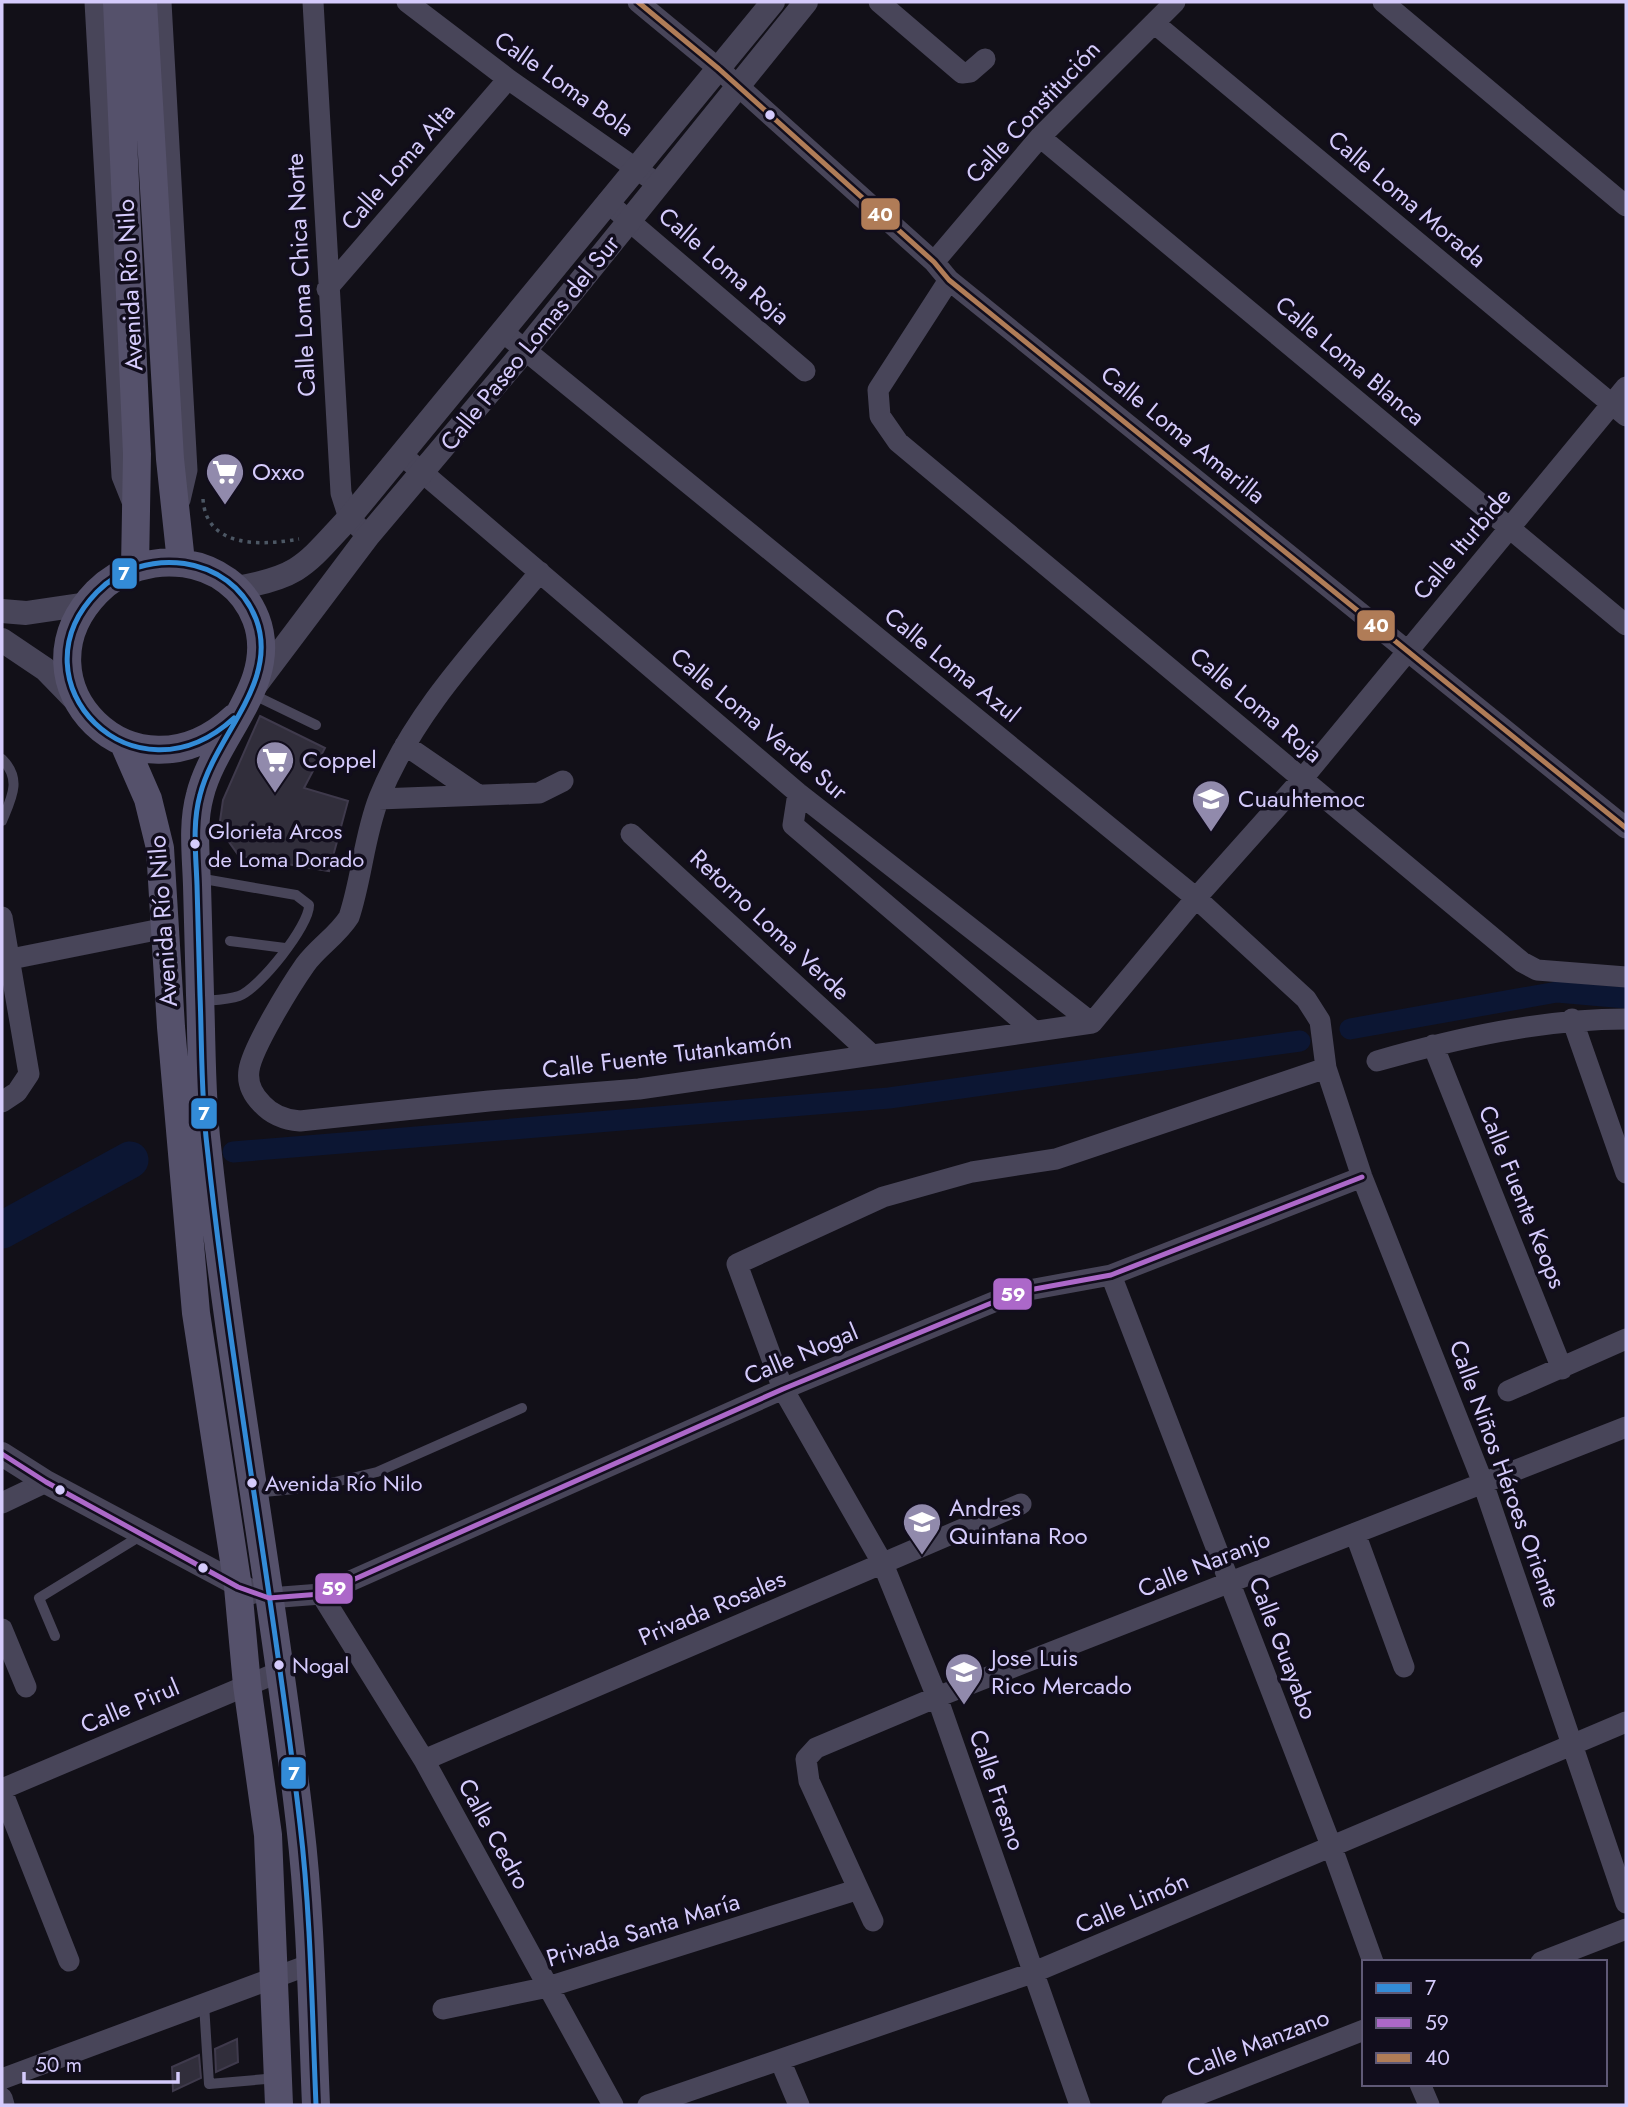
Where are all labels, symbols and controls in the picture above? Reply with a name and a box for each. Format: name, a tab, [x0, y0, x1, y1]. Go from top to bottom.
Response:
street label: Calle Loma Bola	[487, 22, 641, 145]
street label: Calle Constitución	[957, 32, 1108, 191]
street label: Calle Loma Alta	[332, 95, 463, 238]
unlabelled marker	[763, 108, 777, 122]
street label: Calle Loma Morada	[1320, 122, 1494, 275]
street label: Calle Loma Chica Norte	[277, 153, 324, 398]
line badge: 40	[860, 197, 901, 231]
street label: Avenida Río Nilo	[108, 198, 151, 372]
street label: Calle Loma Roja	[651, 199, 798, 333]
text: 40	[867, 201, 893, 228]
street label: Calle Paseo Lomas del Sur	[431, 227, 628, 458]
street label: Calle Loma Blanca	[1268, 287, 1433, 434]
street label: Calle Loma Amarilla	[1093, 357, 1273, 512]
supermarket icon: Oxxo	[204, 451, 246, 506]
place label: Oxxo	[252, 454, 305, 489]
street label: Calle Iturbide	[1404, 480, 1519, 607]
line badge: 7	[111, 557, 138, 590]
text: 7	[118, 560, 130, 587]
street label: Calle Loma Azul	[877, 599, 1028, 730]
line badge: 40	[1356, 609, 1396, 642]
text: 40	[1363, 612, 1389, 639]
street label: Calle Loma Roja	[1182, 638, 1330, 771]
street label: Calle Loma Verde Sur	[663, 639, 856, 809]
supermarket icon: Coppel	[254, 739, 296, 794]
place label: Coppel	[302, 742, 377, 777]
school or university icon: Cuauhtemoc	[1190, 778, 1232, 833]
place label: Cuauhtemoc	[1238, 781, 1365, 816]
place label: Glorieta Arcos de Loma Dorado	[208, 815, 364, 875]
street label: Avenida Río Nilo	[139, 834, 186, 1008]
marker: Glorieta Arcos de Loma Dorado	[188, 837, 202, 851]
street label: Retorno Loma Verde	[682, 841, 858, 1008]
street label: Calle Fuente Tutankamón	[540, 1022, 794, 1087]
line badge: 7	[190, 1097, 218, 1130]
text: 7	[198, 1100, 210, 1127]
street label: Calle Fuente Keops	[1470, 1100, 1575, 1294]
line badge: 59	[992, 1277, 1033, 1311]
text: 59	[1001, 1281, 1025, 1308]
street label: Calle Nogal	[738, 1314, 863, 1393]
street label: Calle Niños Héroes Oriente	[1441, 1335, 1570, 1612]
place label: Avenida Río Nilo	[265, 1467, 423, 1499]
marker: Avenida Río Nilo	[245, 1476, 259, 1490]
unlabelled marker	[53, 1483, 67, 1497]
place label: Andres Quintana Roo	[949, 1490, 1088, 1553]
school or university icon: Andres Quintana Roo	[901, 1501, 943, 1556]
street label: Calle Naranjo	[1132, 1521, 1275, 1606]
unlabelled marker	[196, 1561, 210, 1575]
street label: Privada Rosales	[633, 1561, 791, 1654]
street label: Calle Guayabo	[1240, 1571, 1327, 1724]
line badge: 59	[314, 1572, 354, 1605]
text: 59	[322, 1575, 346, 1602]
place label: Jose Luis Rico Mercado	[988, 1640, 1132, 1703]
place label: Nogal	[292, 1649, 349, 1681]
school or university icon: Jose Luis Rico Mercado	[943, 1651, 985, 1706]
marker: Nogal	[272, 1658, 286, 1672]
street label: Calle Pirul	[75, 1669, 185, 1742]
street label: Calle Fresno	[960, 1725, 1034, 1855]
line badge: 7	[280, 1756, 307, 1790]
text: 7	[288, 1760, 300, 1787]
street label: Calle Cedro	[450, 1772, 539, 1896]
street label: Calle Limón	[1070, 1863, 1194, 1942]
street label: Privada Santa María	[542, 1883, 744, 1976]
legend	[1362, 1960, 1607, 2086]
text: 7	[1425, 1973, 1436, 2003]
street label: Calle Manzano	[1181, 1999, 1334, 2086]
text: 59	[1425, 2008, 1449, 2038]
scale bar	[24, 2040, 178, 2084]
text: 40	[1425, 2043, 1450, 2073]
text: 50 m	[35, 2050, 82, 2080]

